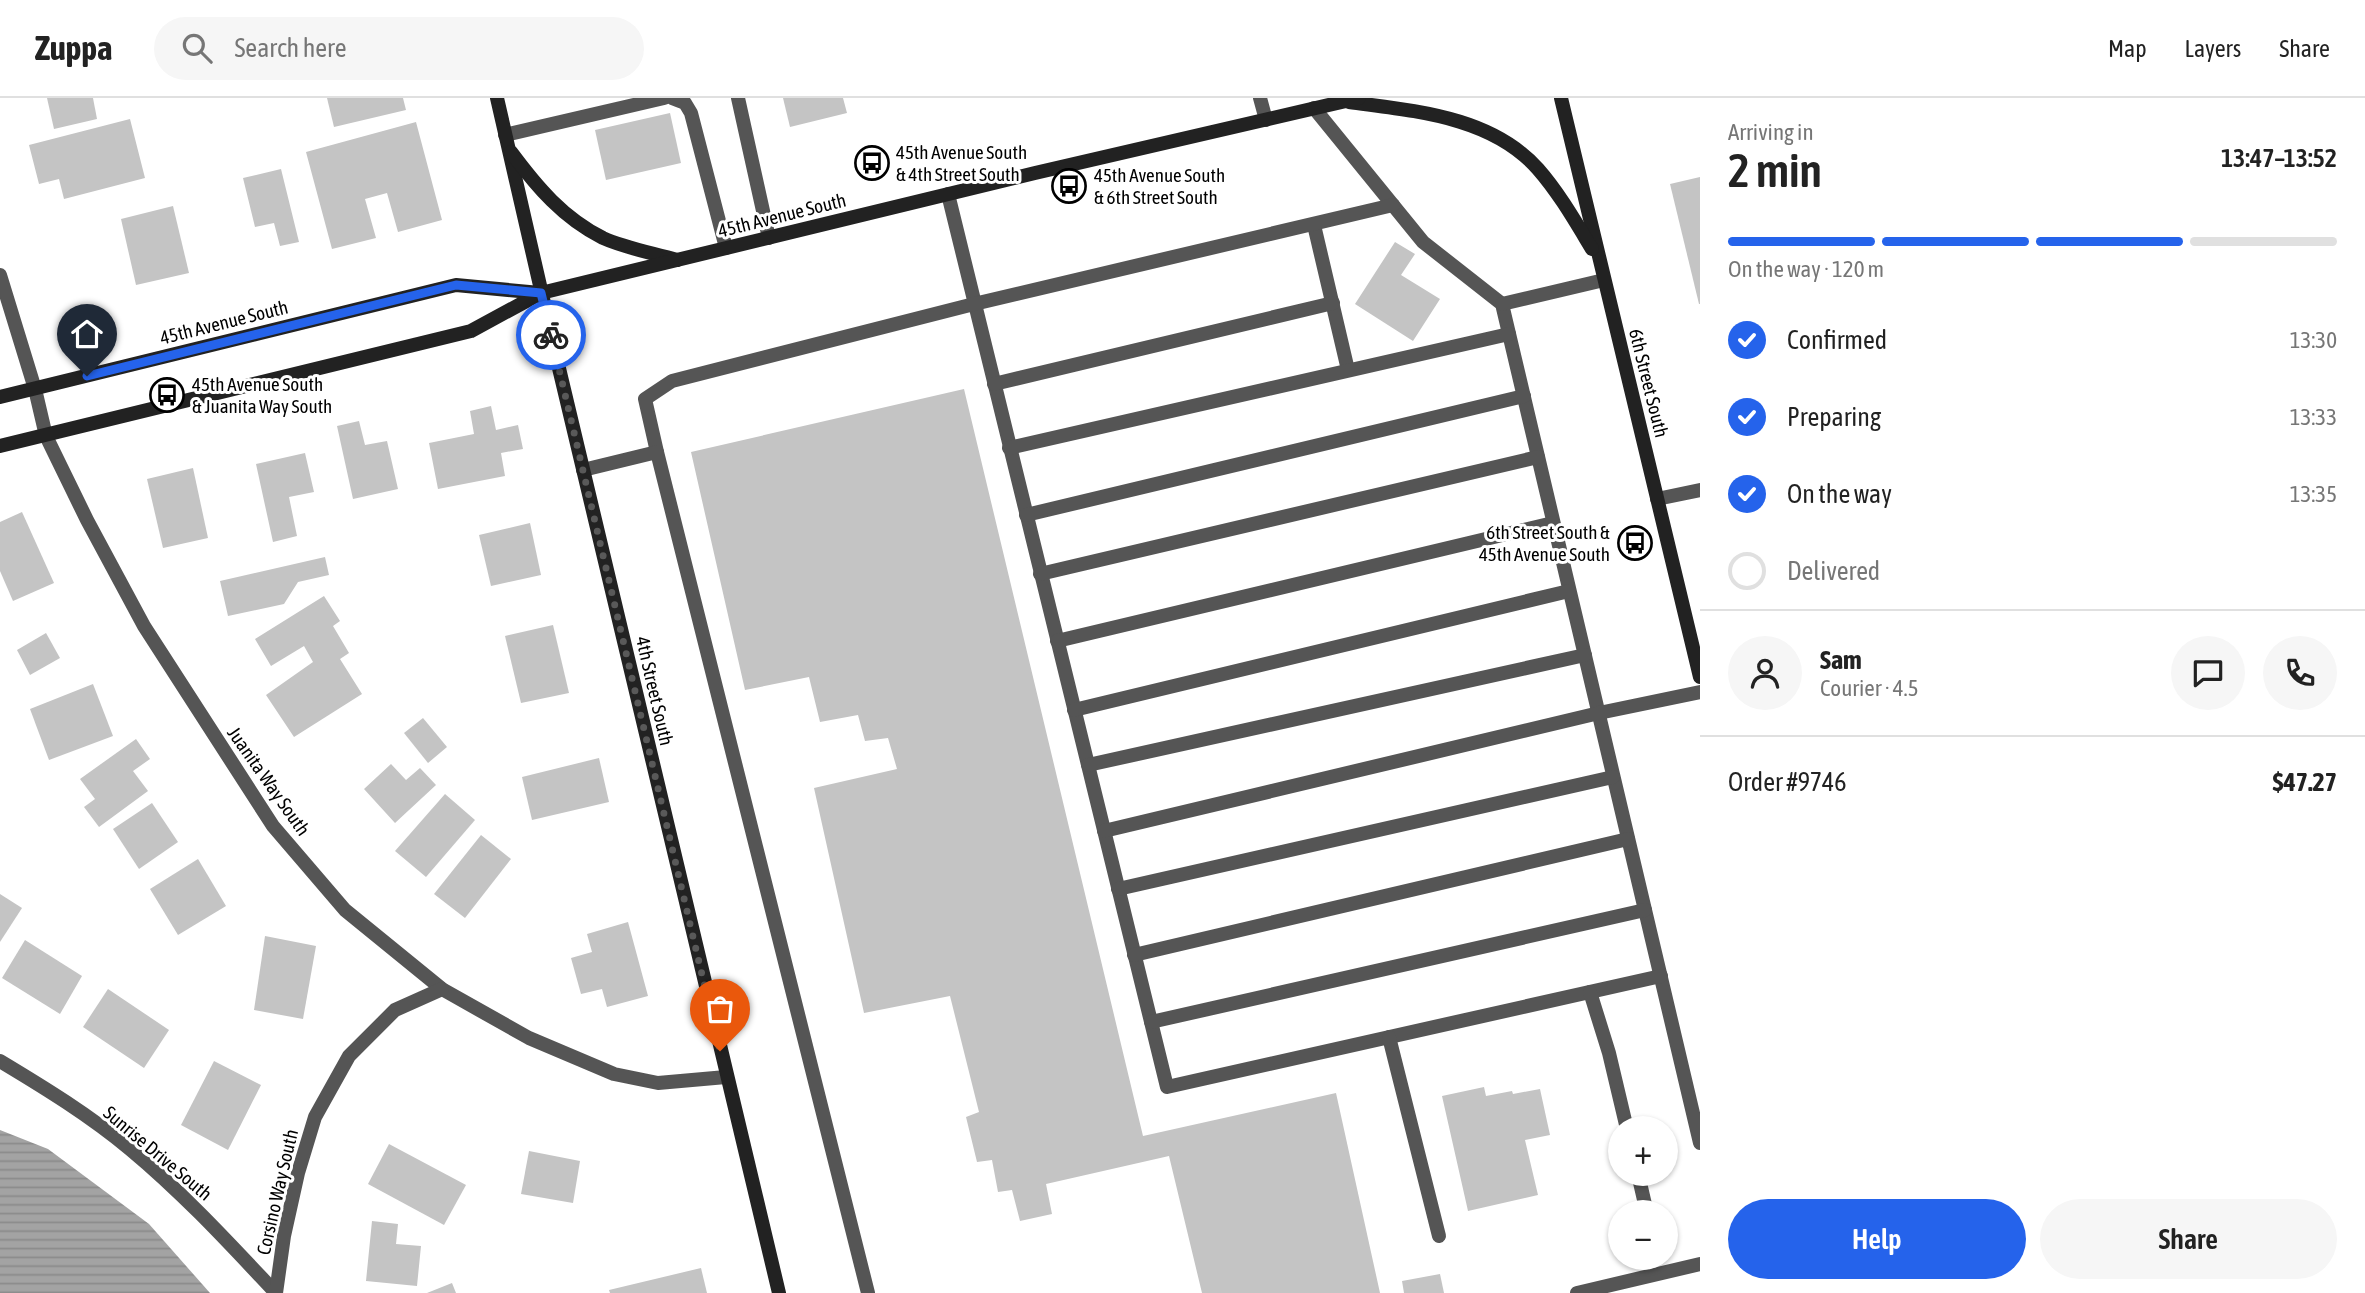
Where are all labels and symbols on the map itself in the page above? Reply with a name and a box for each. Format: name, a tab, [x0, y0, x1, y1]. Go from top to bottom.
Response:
place label: 45th Avenue South & 4th Street South	[896, 141, 1027, 185]
bus stop icon: 45th Avenue South & 4th Street South	[853, 144, 891, 182]
place label: 45th Avenue South & 6th Street South	[1094, 164, 1225, 208]
bus stop icon: 45th Avenue South & 6th Street South	[1050, 167, 1088, 205]
street label: 45th Avenue South	[716, 188, 848, 242]
street label: 45th Avenue South	[158, 295, 290, 349]
courier	[516, 300, 586, 370]
pin	[57, 304, 117, 376]
street label: 6th Street South	[1625, 326, 1673, 440]
place label: 45th Avenue South & Juanita Way South	[192, 373, 332, 417]
bus stop icon: 45th Avenue South & Juanita Way South	[148, 376, 186, 414]
place label: 6th Street South & 45th Avenue South	[1479, 521, 1610, 565]
bus stop icon: 6th Street South & 45th Avenue South	[1616, 524, 1654, 562]
street label: 4th Street South	[632, 634, 678, 748]
street label: Juanita Way South	[223, 722, 315, 840]
pin	[690, 979, 750, 1051]
street label: Sunrise Drive South	[99, 1101, 217, 1205]
street label: Corsino Way South	[252, 1127, 302, 1257]

